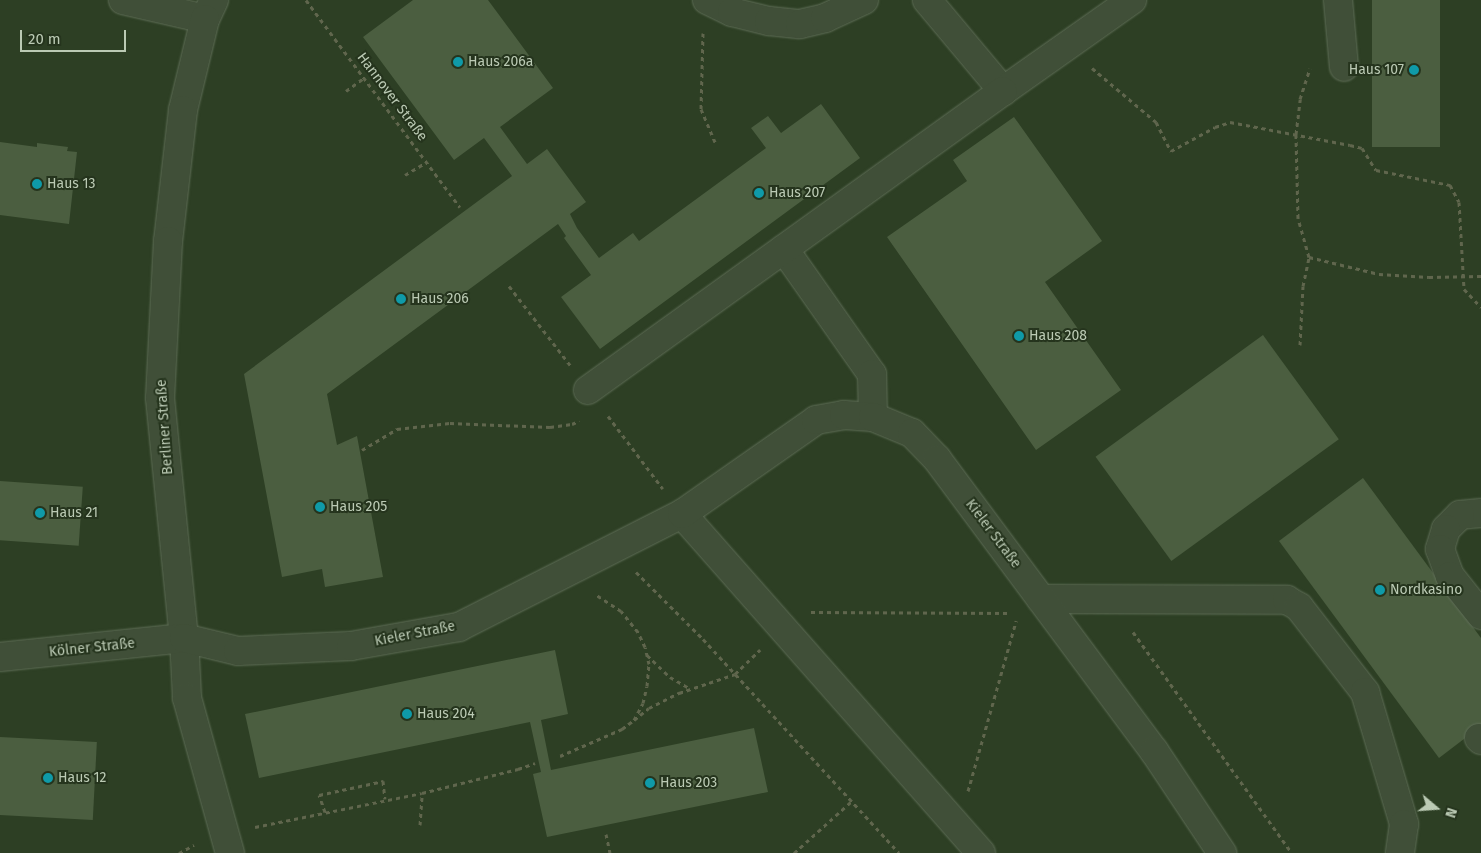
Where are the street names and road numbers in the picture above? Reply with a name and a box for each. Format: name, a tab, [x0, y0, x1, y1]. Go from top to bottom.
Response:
street label: Hannover Straße	[353, 49, 431, 145]
street label: Berliner Straße	[153, 379, 177, 475]
street label: Kieler Straße	[962, 496, 1024, 572]
street label: Kieler Straße	[373, 618, 457, 650]
street label: Kölner Straße	[48, 635, 136, 661]

